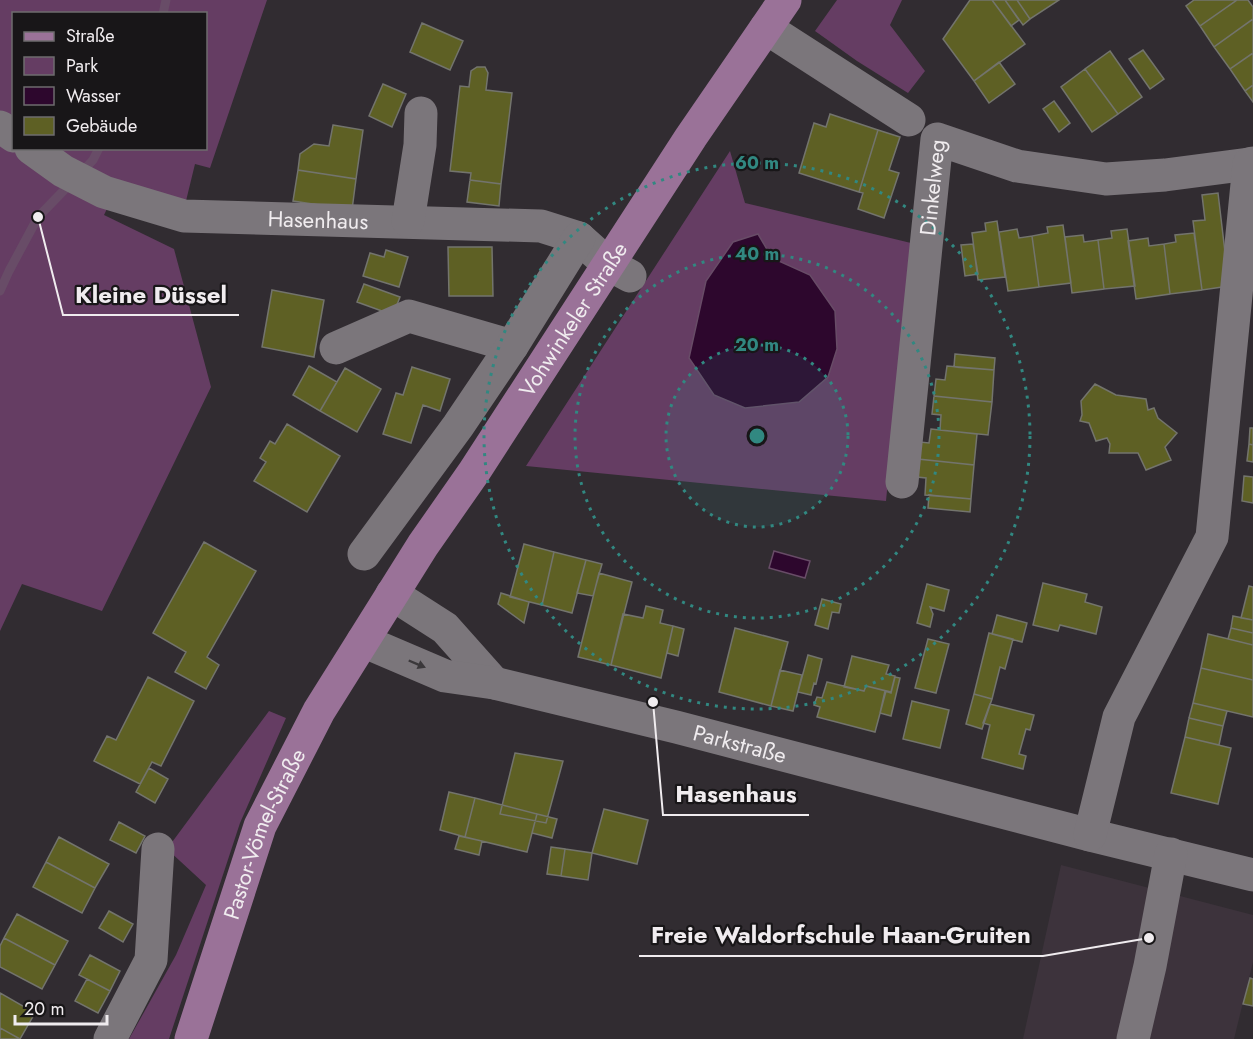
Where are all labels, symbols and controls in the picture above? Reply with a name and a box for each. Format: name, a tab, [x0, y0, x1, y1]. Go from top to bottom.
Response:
legend	[12, 12, 207, 150]
text: Straße	[66, 23, 114, 49]
text: Park	[66, 53, 98, 79]
text: Wasser	[66, 83, 121, 109]
text: Gebäude	[66, 113, 137, 139]
street label: Dinkelweg	[911, 138, 953, 237]
text: 60 m	[735, 150, 779, 176]
street label: Hasenhaus	[267, 202, 369, 237]
street label: Vohwinkeler Straße	[511, 235, 635, 403]
text: 40 m	[735, 241, 779, 267]
callout: Kleine Düssel	[63, 273, 239, 315]
text: Kleine Düssel	[75, 277, 227, 312]
text: 20 m	[735, 332, 779, 358]
centre of rings	[747, 426, 767, 446]
one-way arrow	[408, 660, 426, 669]
street label: Parkstraße	[690, 716, 790, 771]
street label: Pastor-Vömel-Straße	[215, 743, 313, 923]
callout: Hasenhaus	[663, 773, 809, 815]
text: Hasenhaus	[675, 776, 797, 811]
callout: Freie Waldorfschule Haan-Gruiten	[639, 914, 1043, 956]
text: Freie Waldorfschule Haan-Gruiten	[651, 917, 1031, 952]
scale bar	[15, 988, 106, 1026]
text: 20 m	[24, 996, 64, 1022]

